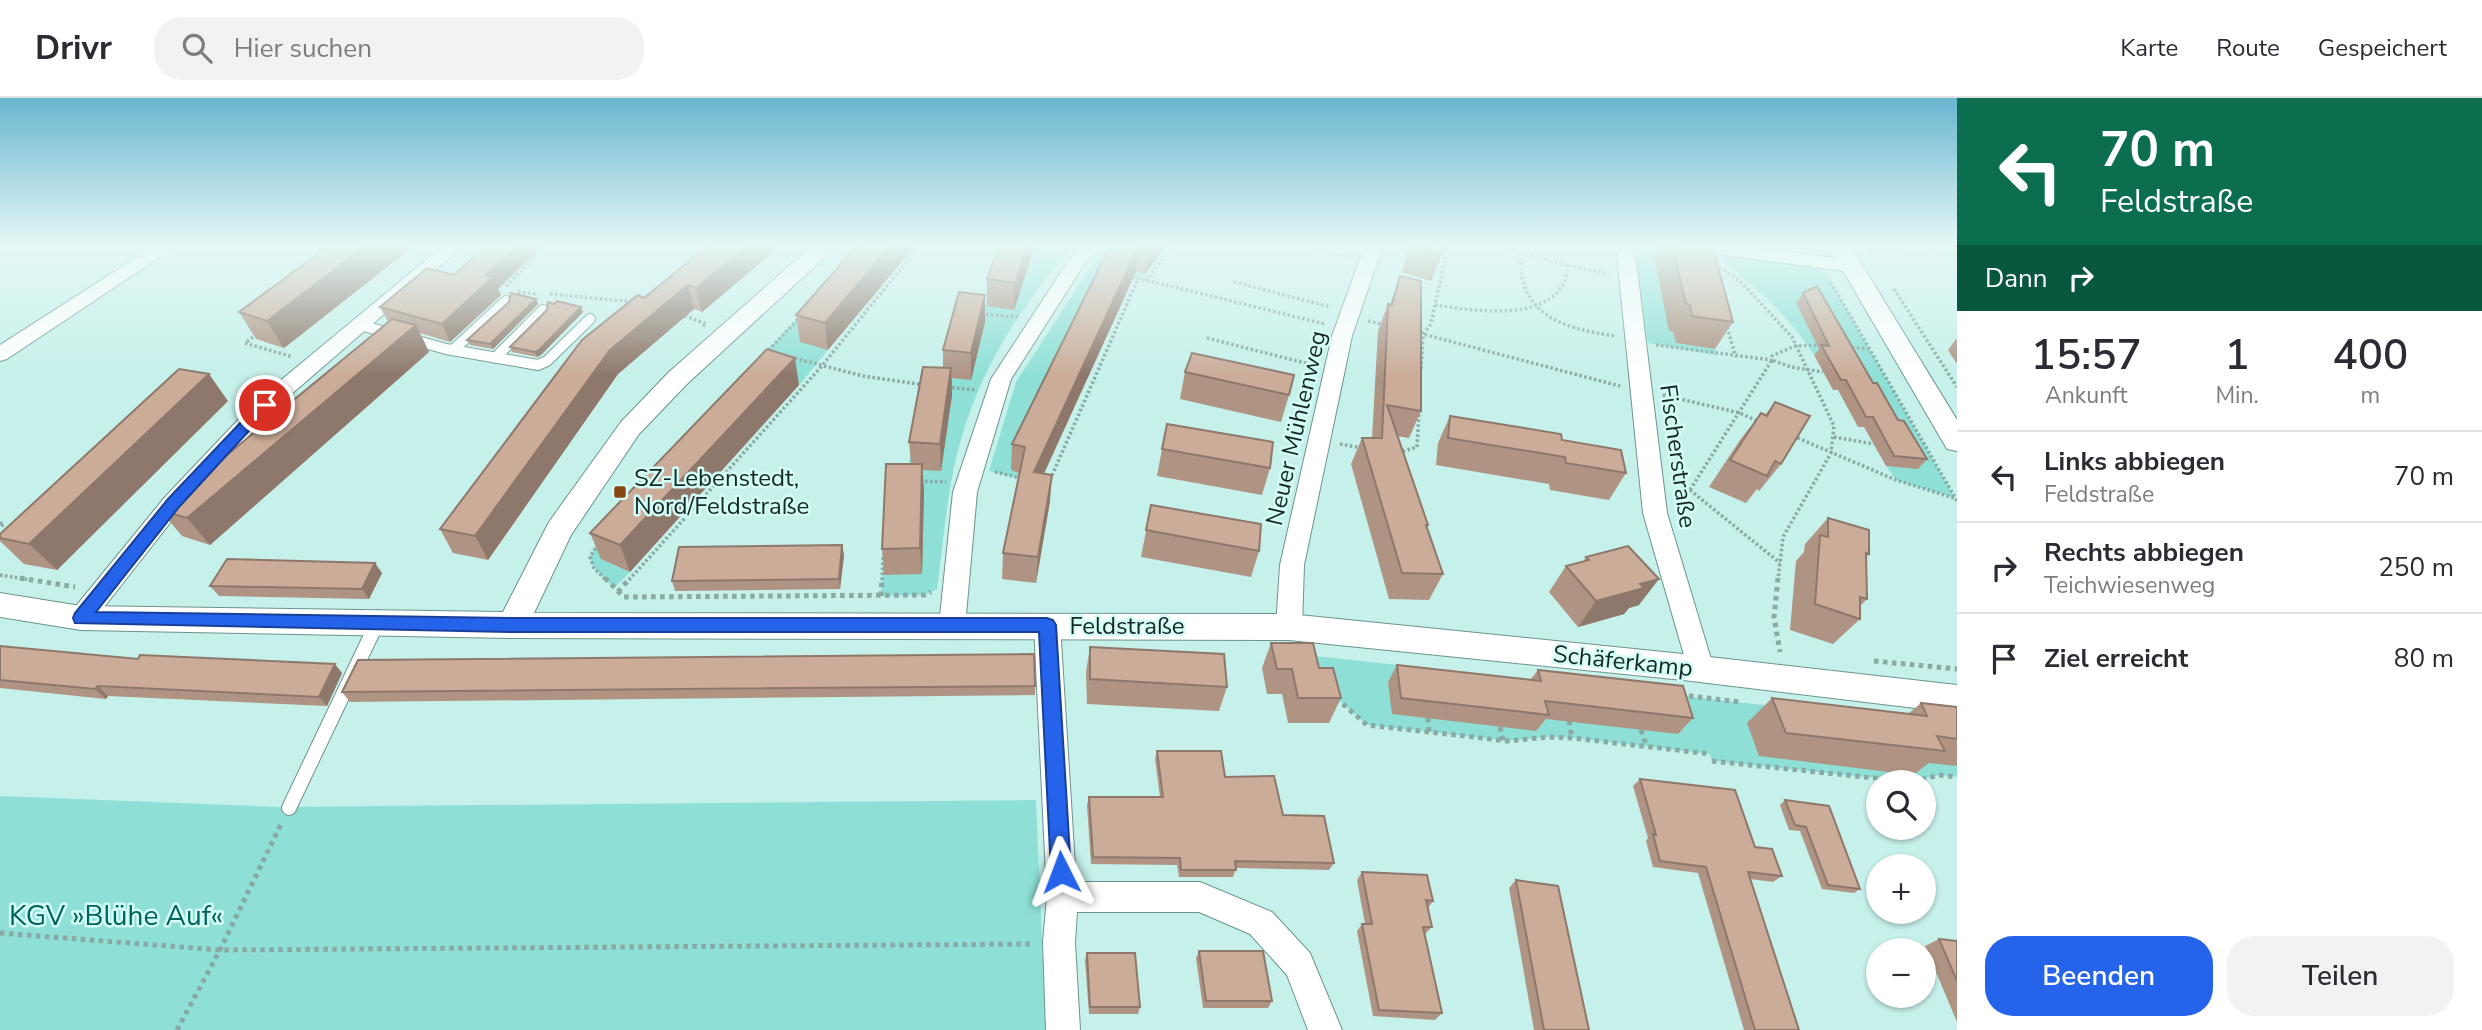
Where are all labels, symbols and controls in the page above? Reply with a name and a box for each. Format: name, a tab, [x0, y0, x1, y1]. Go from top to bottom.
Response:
search box	[154, 17, 644, 80]
text: Drivr	[35, 26, 112, 71]
icon: search	[178, 29, 216, 67]
text: Hier suchen	[234, 31, 372, 66]
text: Karte	[2120, 32, 2178, 64]
text: Route	[2216, 32, 2280, 64]
text: Gespeichert	[2318, 32, 2447, 64]
text: 70 m	[2100, 116, 2215, 183]
icon: left	[1985, 126, 2076, 217]
text: Feldstraße	[2100, 180, 2253, 223]
icon: right	[2062, 259, 2100, 297]
text: Dann	[1985, 261, 2048, 296]
street label: Neuer Mühlenweg	[1258, 327, 1334, 529]
text: 15:57	[2031, 327, 2142, 384]
text: 1	[2224, 327, 2250, 384]
text: 400	[2333, 327, 2408, 384]
pin	[235, 375, 295, 435]
text: Ankunft	[2045, 380, 2127, 411]
text: Min.	[2215, 380, 2259, 411]
text: m	[2361, 380, 2380, 411]
street label: Fischerstraße	[1652, 382, 1704, 530]
icon: arrive	[246, 386, 284, 424]
text: Links abbiegen	[2044, 444, 2225, 479]
icon: left	[1985, 458, 2023, 496]
text: 70 m	[2394, 459, 2454, 494]
place label: SZ-Lebenstedt, Nord/Feldstraße	[634, 462, 809, 522]
text: Feldstraße	[2044, 479, 2154, 510]
marker: SZ-Lebenstedt, Nord/Feldstraße	[612, 484, 628, 500]
text: Rechts abbiegen	[2044, 535, 2244, 570]
icon: right	[1985, 549, 2023, 587]
text: 250 m	[2378, 550, 2454, 585]
text: Teichwiesenweg	[2044, 570, 2215, 601]
street label: Feldstraße	[1070, 610, 1184, 642]
street label: Schäferkamp	[1552, 638, 1694, 684]
icon: arrive	[1985, 640, 2023, 678]
text: Ziel erreicht	[2044, 641, 2188, 676]
text: 80 m	[2394, 641, 2454, 676]
map controls	[1866, 770, 1936, 1008]
button: search	[1866, 770, 1936, 840]
position arrow	[1024, 835, 1098, 909]
button: +	[1866, 854, 1936, 924]
park label: KGV »Blühe Auf«	[9, 897, 223, 935]
button: Beenden	[1985, 936, 2213, 1016]
button: Teilen	[2227, 936, 2454, 1016]
button: −	[1866, 938, 1936, 1008]

